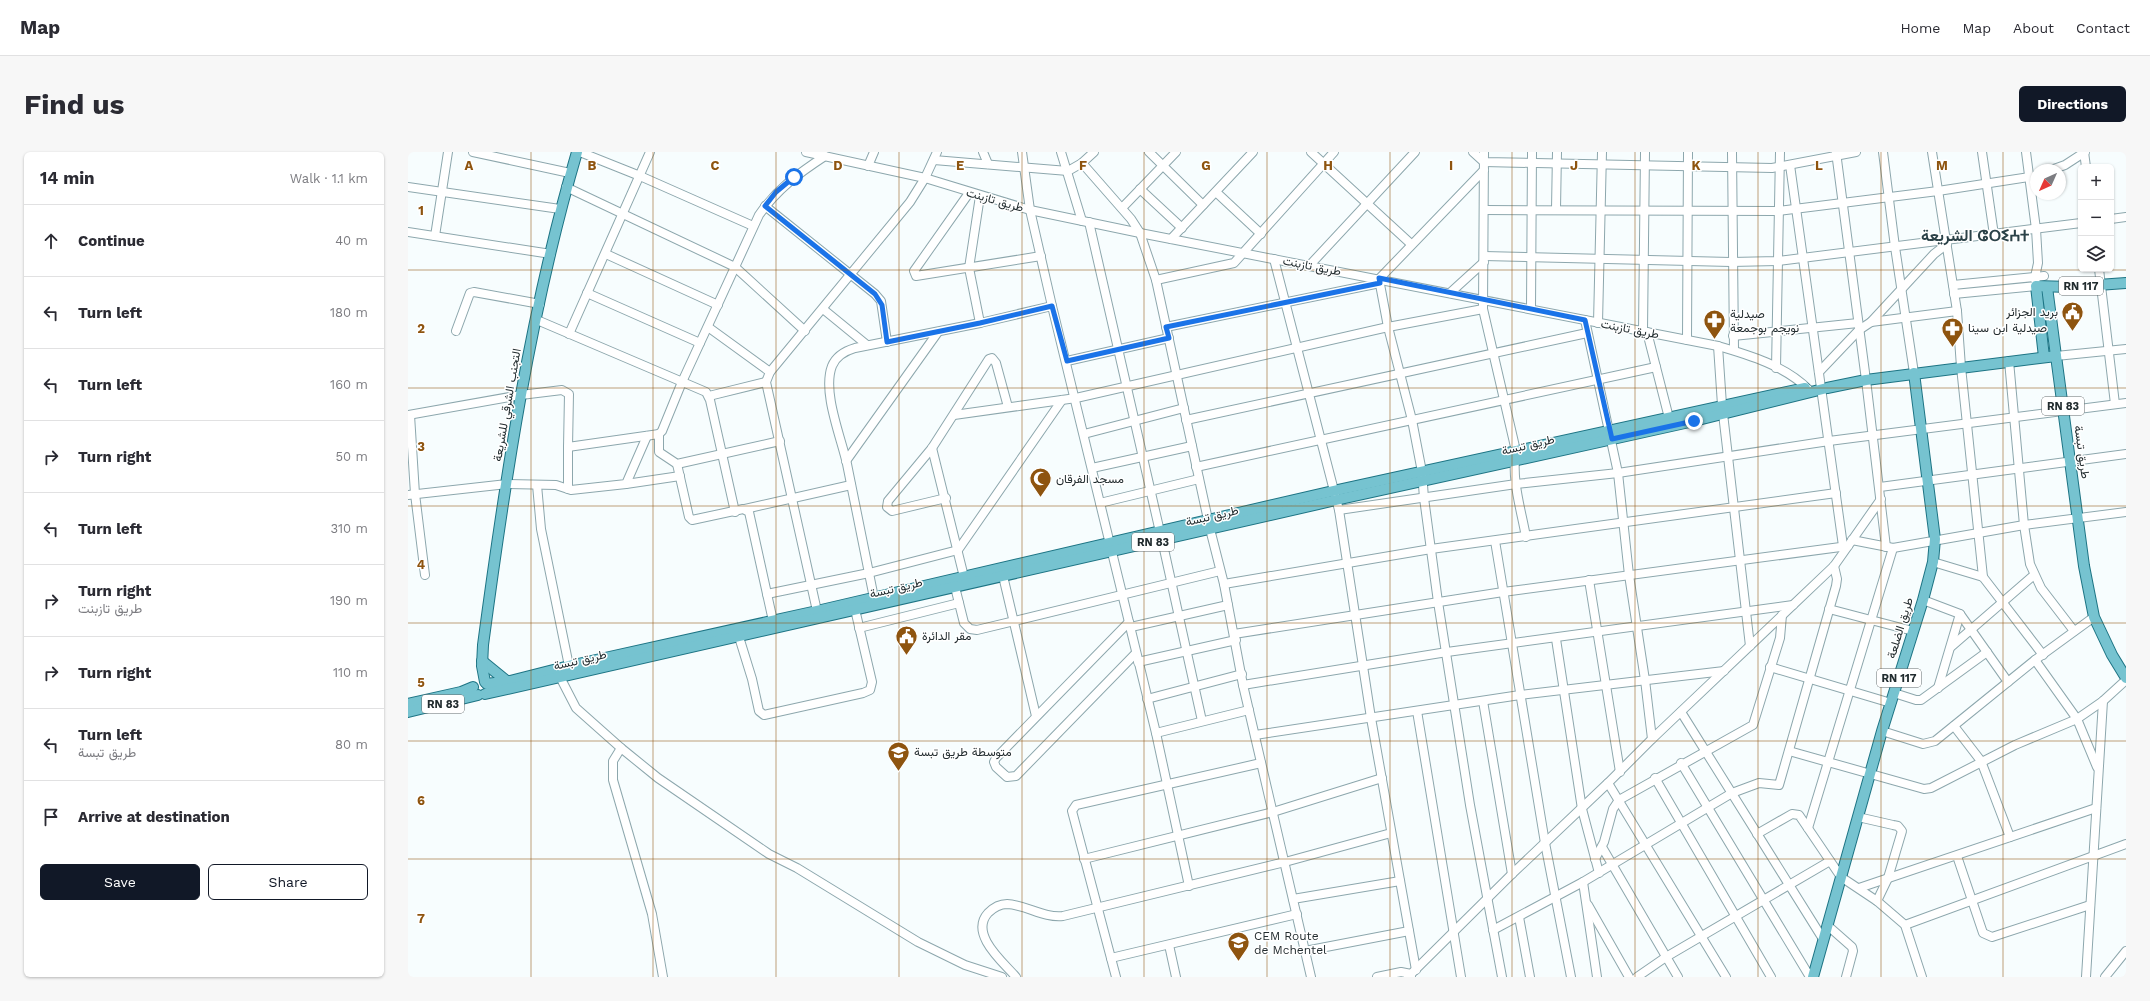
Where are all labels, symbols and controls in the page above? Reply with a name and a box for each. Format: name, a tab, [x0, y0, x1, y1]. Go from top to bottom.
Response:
text: Map	[20, 16, 60, 39]
text: Home	[1900, 20, 1940, 36]
text: Map	[1962, 20, 1991, 36]
text: About	[2013, 20, 2054, 36]
text: Contact	[2076, 20, 2130, 36]
button: Directions	[2019, 86, 2126, 122]
text: Find us	[24, 88, 124, 121]
text: A	[465, 158, 474, 173]
text: B	[588, 158, 597, 173]
text: C	[711, 158, 720, 173]
text: D	[833, 158, 843, 173]
text: E	[956, 158, 964, 173]
text: F	[1079, 158, 1087, 173]
text: G	[1201, 158, 1211, 173]
text: H	[1323, 158, 1333, 173]
text: I	[1449, 158, 1453, 173]
text: J	[1570, 158, 1578, 173]
text: K	[1691, 158, 1701, 173]
text: L	[1815, 158, 1823, 173]
text: M	[1936, 158, 1948, 173]
north arrow	[2030, 164, 2066, 200]
map controls	[2078, 164, 2114, 272]
button: +	[2078, 164, 2114, 200]
text: 14 min	[40, 168, 95, 188]
route start	[785, 168, 803, 186]
text: Walk · 1.1 km	[290, 171, 368, 186]
street label: طريق تازبنت	[964, 185, 1026, 216]
button: −	[2078, 200, 2114, 236]
text: 1	[418, 203, 424, 218]
district label: الشريعة ⵛⵔⵉⵄⵜ	[1921, 226, 2029, 246]
icon: ahead	[40, 230, 62, 252]
text: Continue	[78, 232, 145, 250]
text: 40 m	[335, 233, 368, 248]
button: layers	[2078, 236, 2114, 272]
street label: طريق تازبنت	[1281, 253, 1343, 280]
road number: RN 117	[2059, 277, 2103, 295]
public building icon: بريد الجزائر	[2060, 299, 2086, 332]
icon: left	[40, 302, 62, 324]
text: Turn left	[78, 304, 142, 322]
text: 180 m	[330, 305, 368, 320]
place label: بريد الجزائر	[2005, 305, 2058, 320]
place label: صيدلية نويجم بوجمعة	[1730, 307, 1799, 336]
pharmacy icon: صيدلية نويجم بوجمعة	[1702, 308, 1728, 341]
pharmacy icon: صيدلية ابن سينا	[1940, 315, 1966, 348]
street label: طريق تازبنت	[1599, 316, 1661, 343]
text: 2	[417, 321, 425, 336]
place label: صيدلية ابن سينا	[1968, 321, 2047, 336]
street label: التجنب الشرقي للشريعة	[490, 347, 527, 463]
icon: left	[40, 374, 62, 396]
text: Turn left	[78, 376, 142, 394]
text: 160 m	[330, 377, 368, 392]
road number: RN 83	[2042, 397, 2084, 415]
route end	[1685, 412, 1703, 430]
street label: طريق تبسة	[2070, 424, 2093, 480]
street label: طريق تبسة	[1500, 432, 1556, 459]
text: 3	[417, 439, 425, 454]
icon: right	[40, 446, 62, 468]
text: Turn right	[78, 448, 151, 466]
text: 50 m	[336, 449, 368, 464]
mosque icon: مسجد الفرقان	[1027, 466, 1053, 499]
place label: مسجد الفرقان	[1056, 472, 1124, 487]
street label: طريق تبسة	[1184, 503, 1240, 530]
icon: left	[40, 518, 62, 540]
text: Turn left	[78, 520, 142, 538]
text: 310 m	[330, 521, 368, 536]
road number: RN 83	[1132, 533, 1174, 551]
text: 4	[417, 557, 426, 572]
street label: طريق تبسة	[868, 575, 924, 602]
text: Turn right	[78, 582, 151, 600]
icon: right	[40, 590, 62, 612]
text: 190 m	[330, 593, 368, 608]
street label: طريق الضلعة	[1884, 596, 1917, 660]
text: طريق تازبنت	[78, 601, 142, 616]
public building icon: مقر الدائرة	[894, 623, 920, 656]
place label: مقر الدائرة	[922, 629, 971, 644]
street label: طريق تبسة	[552, 647, 608, 674]
icon: right	[40, 662, 62, 684]
text: Turn right	[78, 664, 151, 682]
text: 110 m	[333, 665, 368, 680]
road number: RN 117	[1877, 669, 1921, 687]
text: 5	[417, 675, 425, 690]
road number: RN 83	[422, 695, 464, 713]
text: Turn left	[78, 726, 142, 744]
icon: left	[40, 734, 62, 756]
text: 80 m	[335, 737, 368, 752]
school or university icon: متوسطة طريق تبسة	[885, 739, 911, 772]
text: طريق تبسة	[78, 745, 136, 760]
place label: متوسطة طريق تبسة	[914, 745, 1012, 760]
text: 6	[417, 793, 425, 808]
icon: arrive	[40, 806, 62, 828]
text: Arrive at destination	[78, 808, 230, 826]
button: Save	[40, 864, 200, 900]
button: Share	[208, 864, 368, 900]
text: 7	[417, 911, 425, 926]
place label: CEM Route de Mchentel	[1254, 929, 1327, 957]
school or university icon: CEM Route de Mchentel	[1225, 930, 1251, 963]

